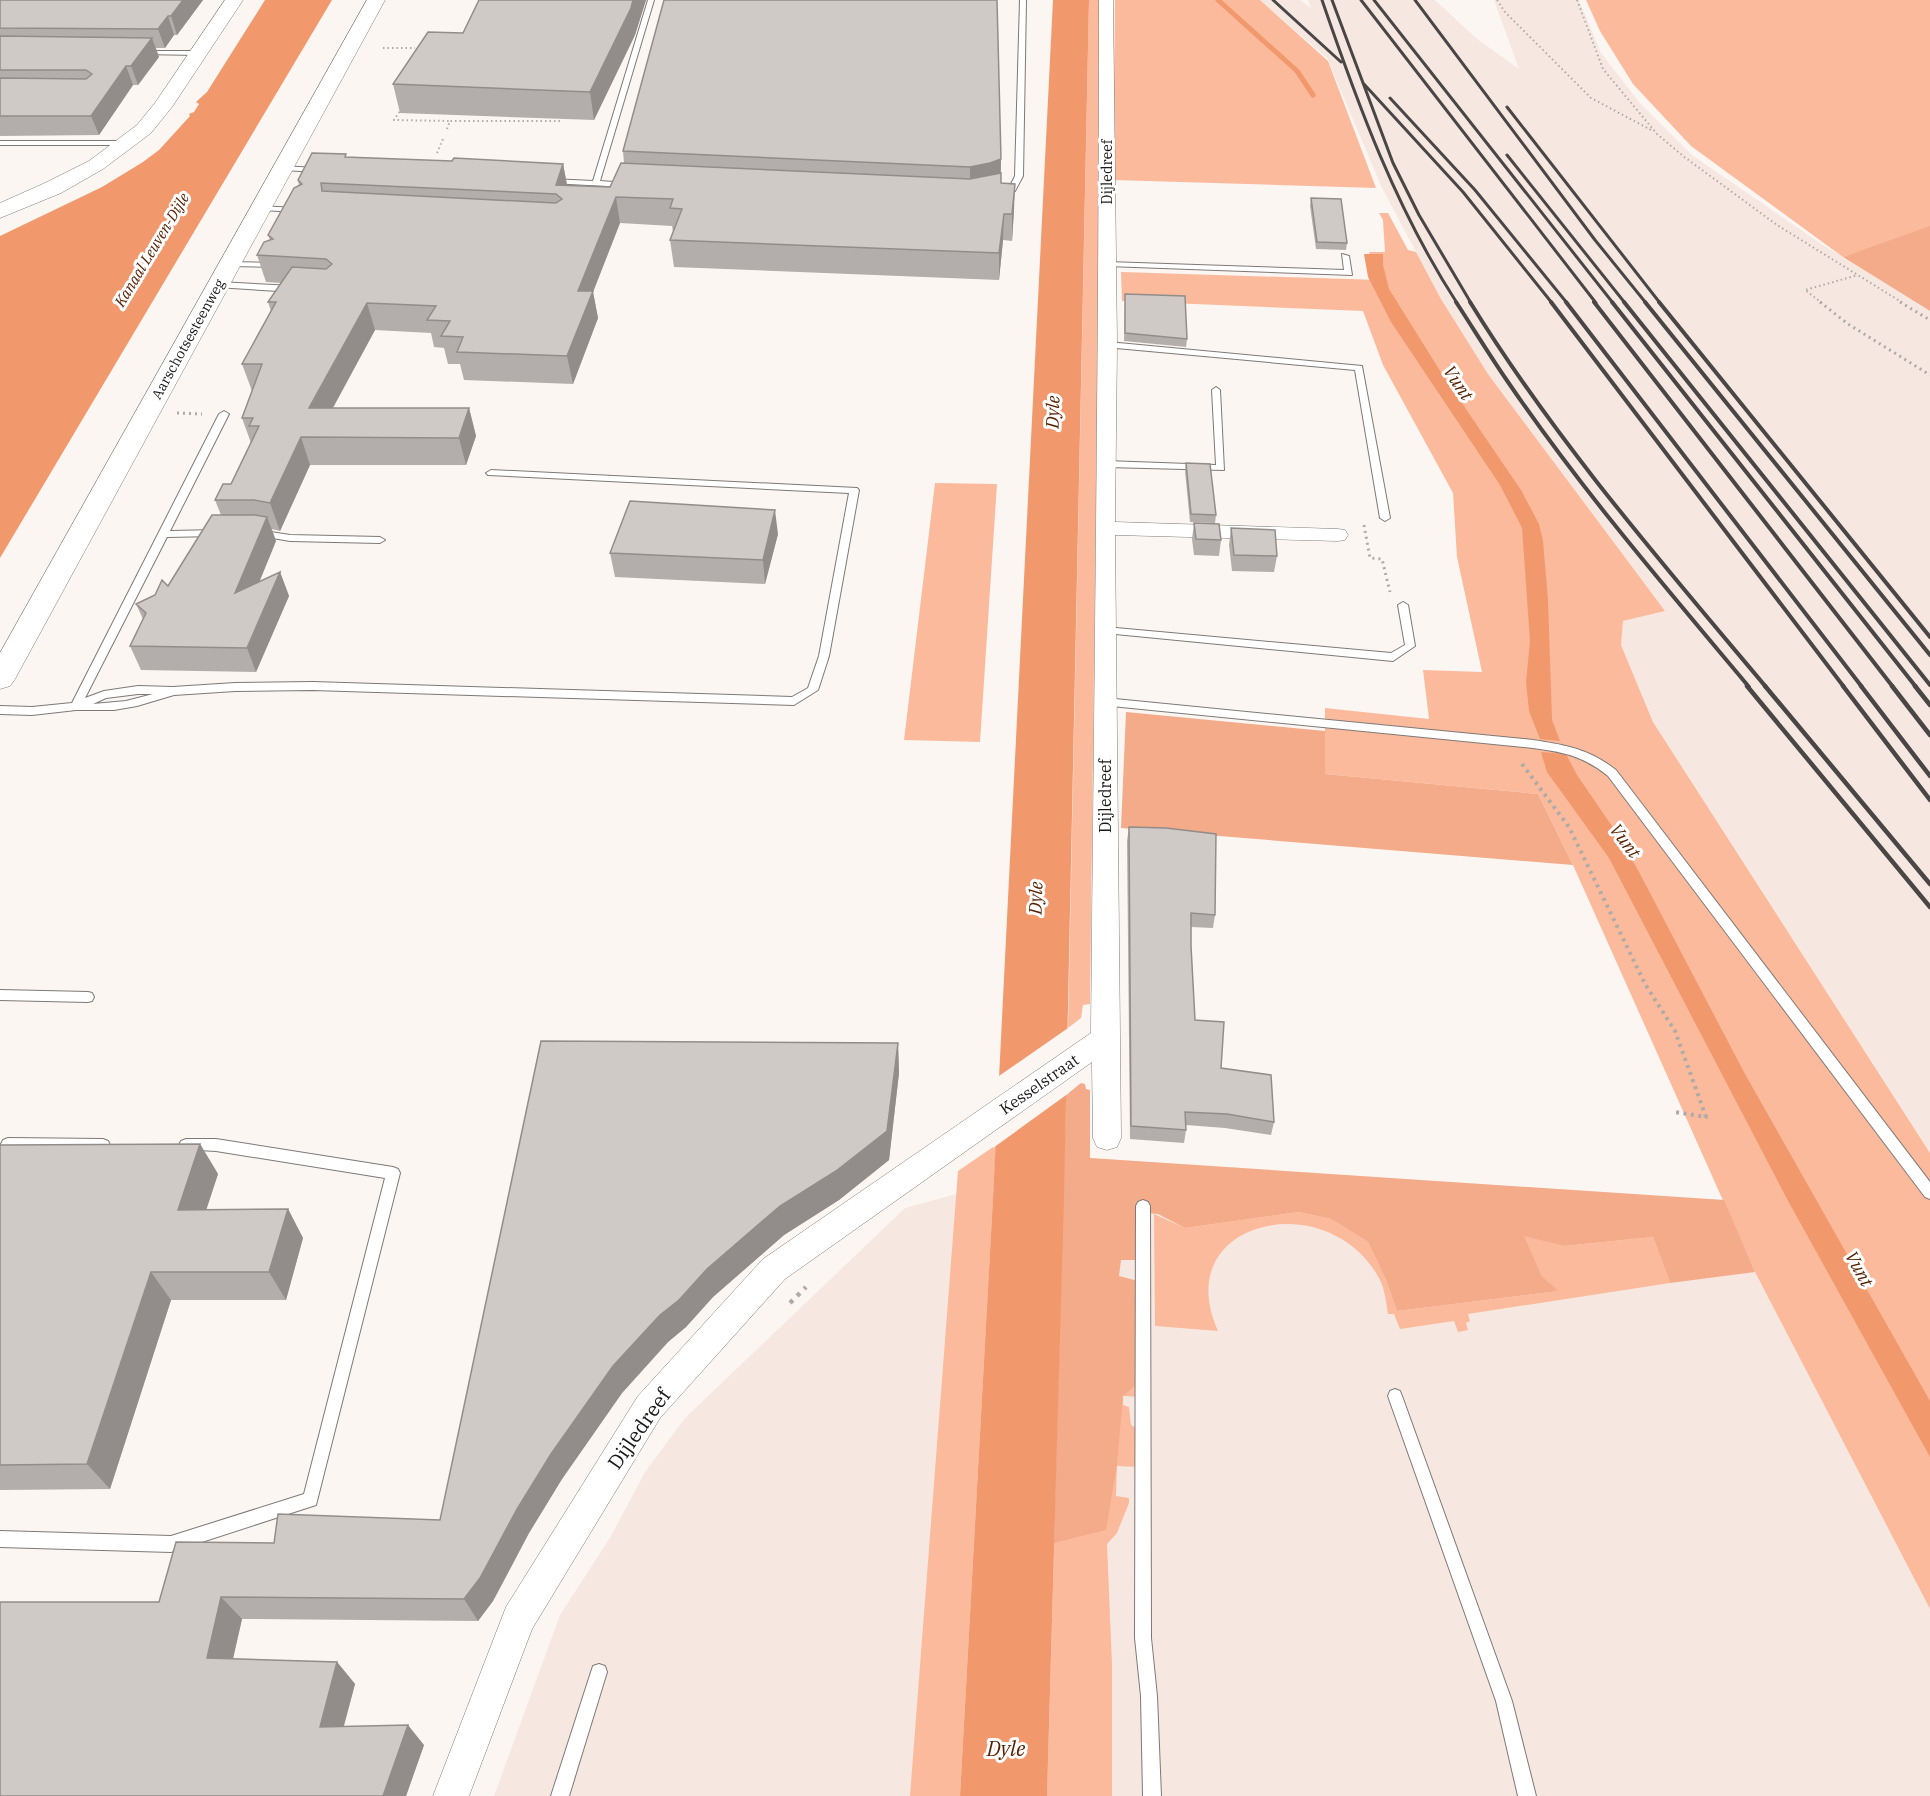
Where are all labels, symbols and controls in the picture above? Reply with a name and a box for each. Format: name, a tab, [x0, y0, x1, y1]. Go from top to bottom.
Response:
street label: Dijledreef	[1098, 138, 1116, 204]
water label: Kanaal Leuven-Dijle	[110, 189, 193, 311]
street label: Aarschotsesteenweg	[147, 275, 229, 402]
water label: Vunt	[1438, 361, 1479, 405]
water label: Dyle	[1040, 395, 1065, 430]
street label: Dijledreef	[1095, 757, 1115, 833]
water label: Vunt	[1605, 819, 1646, 863]
water label: Dyle	[1023, 881, 1048, 916]
street label: Kesselstraat	[996, 1049, 1083, 1119]
water label: Vunt	[1840, 1247, 1879, 1291]
street label: Dijledreef	[601, 1382, 677, 1474]
water label: Dyle	[986, 1734, 1026, 1762]

